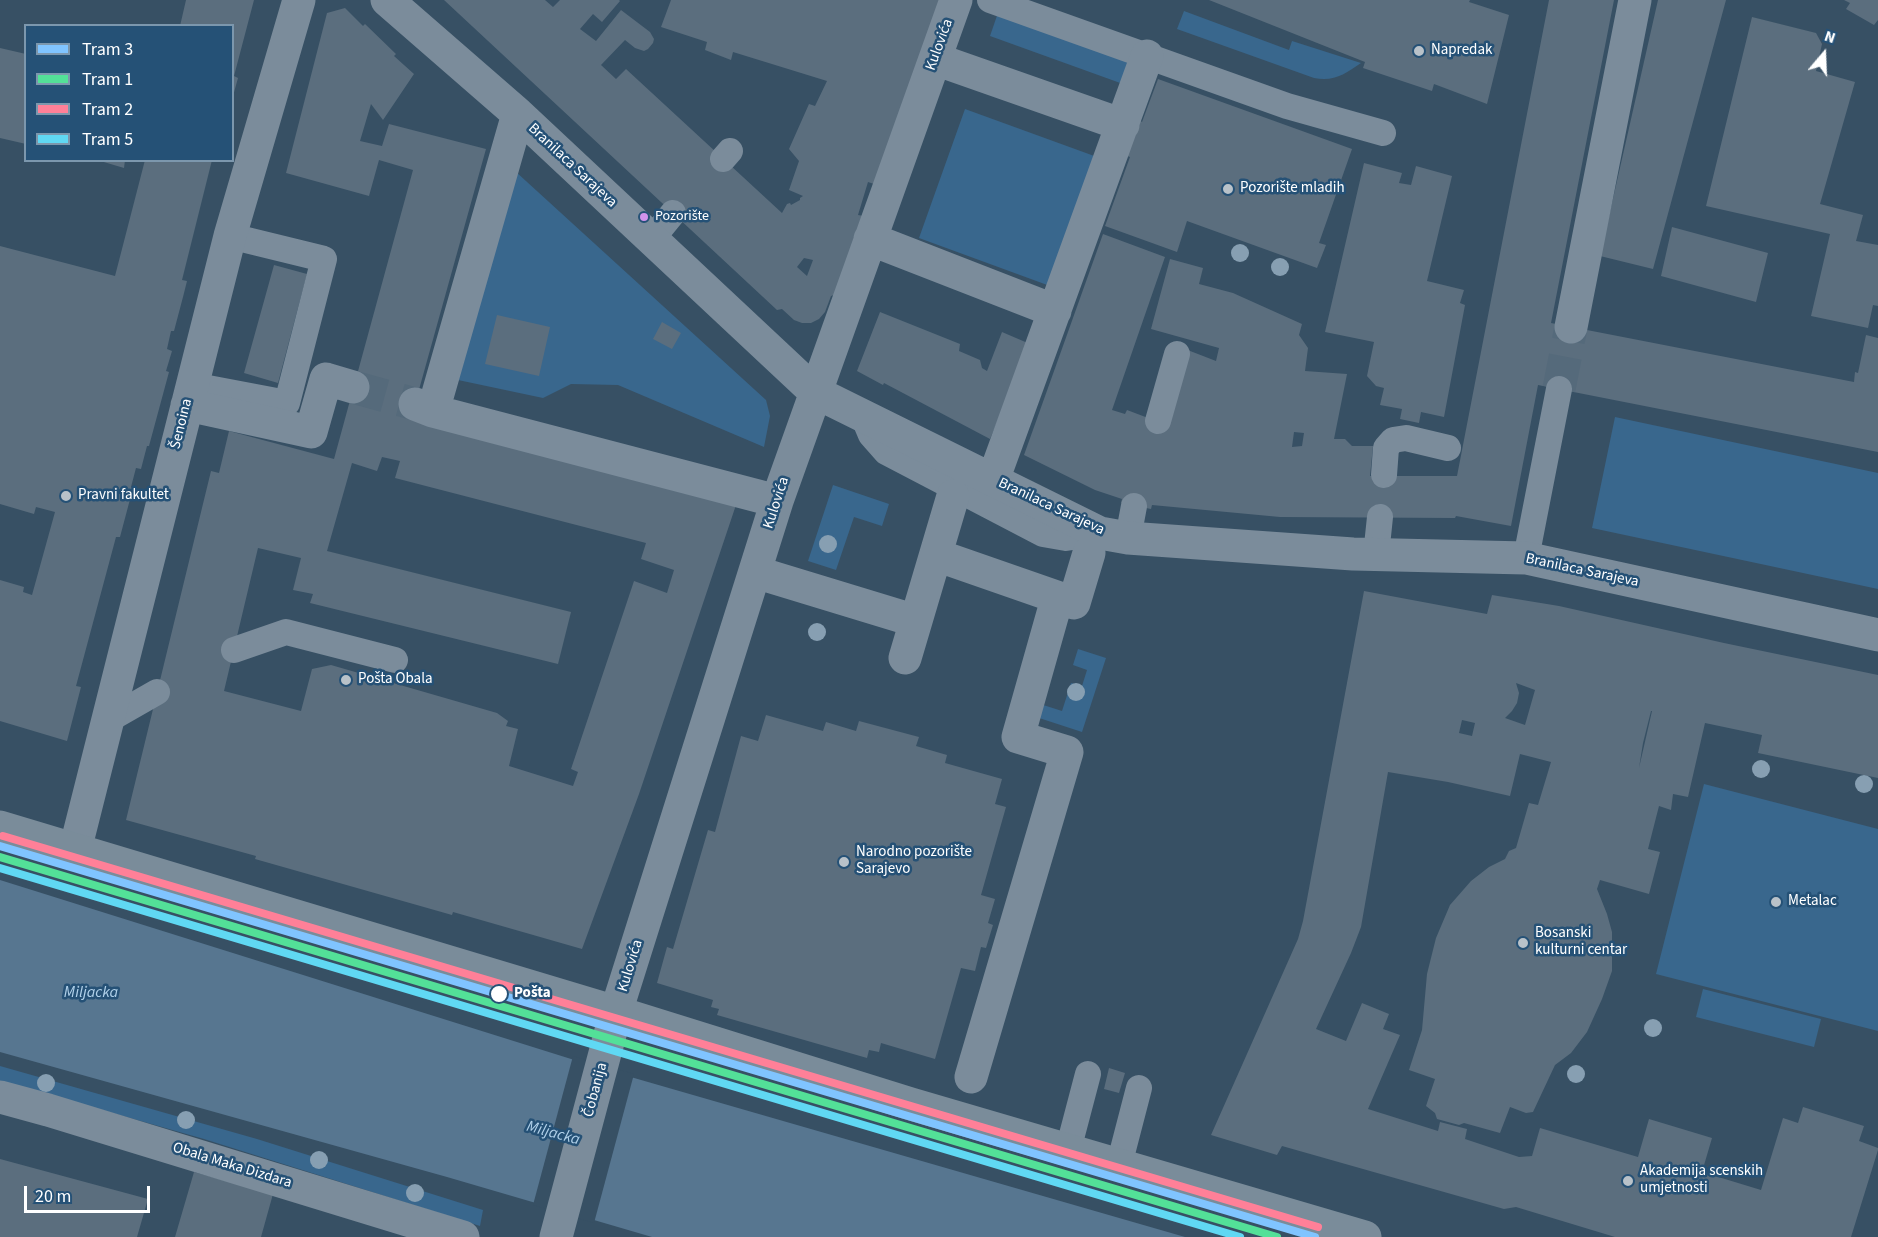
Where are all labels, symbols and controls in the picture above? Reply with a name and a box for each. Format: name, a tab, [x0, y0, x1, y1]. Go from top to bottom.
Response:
street label: Kulovića	[922, 17, 958, 73]
legend	[24, 24, 234, 162]
north arrow	[1794, 24, 1854, 84]
text: N	[1821, 25, 1838, 49]
text: Tram 3	[82, 37, 133, 62]
place label: Napredak	[1431, 42, 1492, 60]
marker: Napredak	[1412, 44, 1426, 58]
text: Tram 1	[82, 67, 133, 92]
text: Tram 2	[82, 97, 133, 122]
street label: Branilaca Sarajeva	[524, 120, 620, 212]
text: Tram 5	[82, 127, 133, 152]
place label: Pozorište mladih	[1240, 180, 1345, 198]
marker: Pozorište mladih	[1221, 182, 1235, 196]
place label: Pozorište	[655, 209, 709, 225]
marker: Pozorište	[638, 211, 650, 223]
street label: Šenoina	[167, 397, 197, 451]
street label: Branilaca Sarajeva	[995, 474, 1107, 540]
street label: Kulovića	[760, 475, 794, 531]
place label: Pravni fakultet	[78, 487, 169, 505]
marker: Pravni fakultet	[59, 489, 73, 503]
street label: Branilaca Sarajeva	[1524, 550, 1640, 592]
place label: Pošta Obala	[358, 671, 433, 689]
marker: Pošta Obala	[339, 673, 353, 687]
place label: Narodno pozorište Sarajevo	[856, 844, 972, 879]
marker: Narodno pozorište Sarajevo	[837, 855, 851, 869]
place label: Metalac	[1788, 893, 1837, 911]
marker: Metalac	[1769, 895, 1783, 909]
place label: Bosanski kulturni centar	[1535, 925, 1627, 960]
marker: Bosanski kulturni centar	[1516, 936, 1530, 950]
street label: Kulovića	[615, 938, 647, 994]
water label: Miljacka	[64, 983, 118, 1003]
marker: Pošta	[489, 984, 509, 1004]
place label: Pošta	[514, 985, 551, 1003]
street label: Čobanija	[580, 1061, 612, 1119]
water label: Miljacka	[524, 1118, 582, 1150]
street label: Obala Maka Dizdara	[170, 1139, 294, 1193]
place label: Akademija scenskih umjetnosti	[1640, 1163, 1763, 1198]
scale bar	[27, 1174, 153, 1212]
marker: Akademija scenskih umjetnosti	[1621, 1174, 1635, 1188]
text: 20 m	[35, 1184, 71, 1209]

